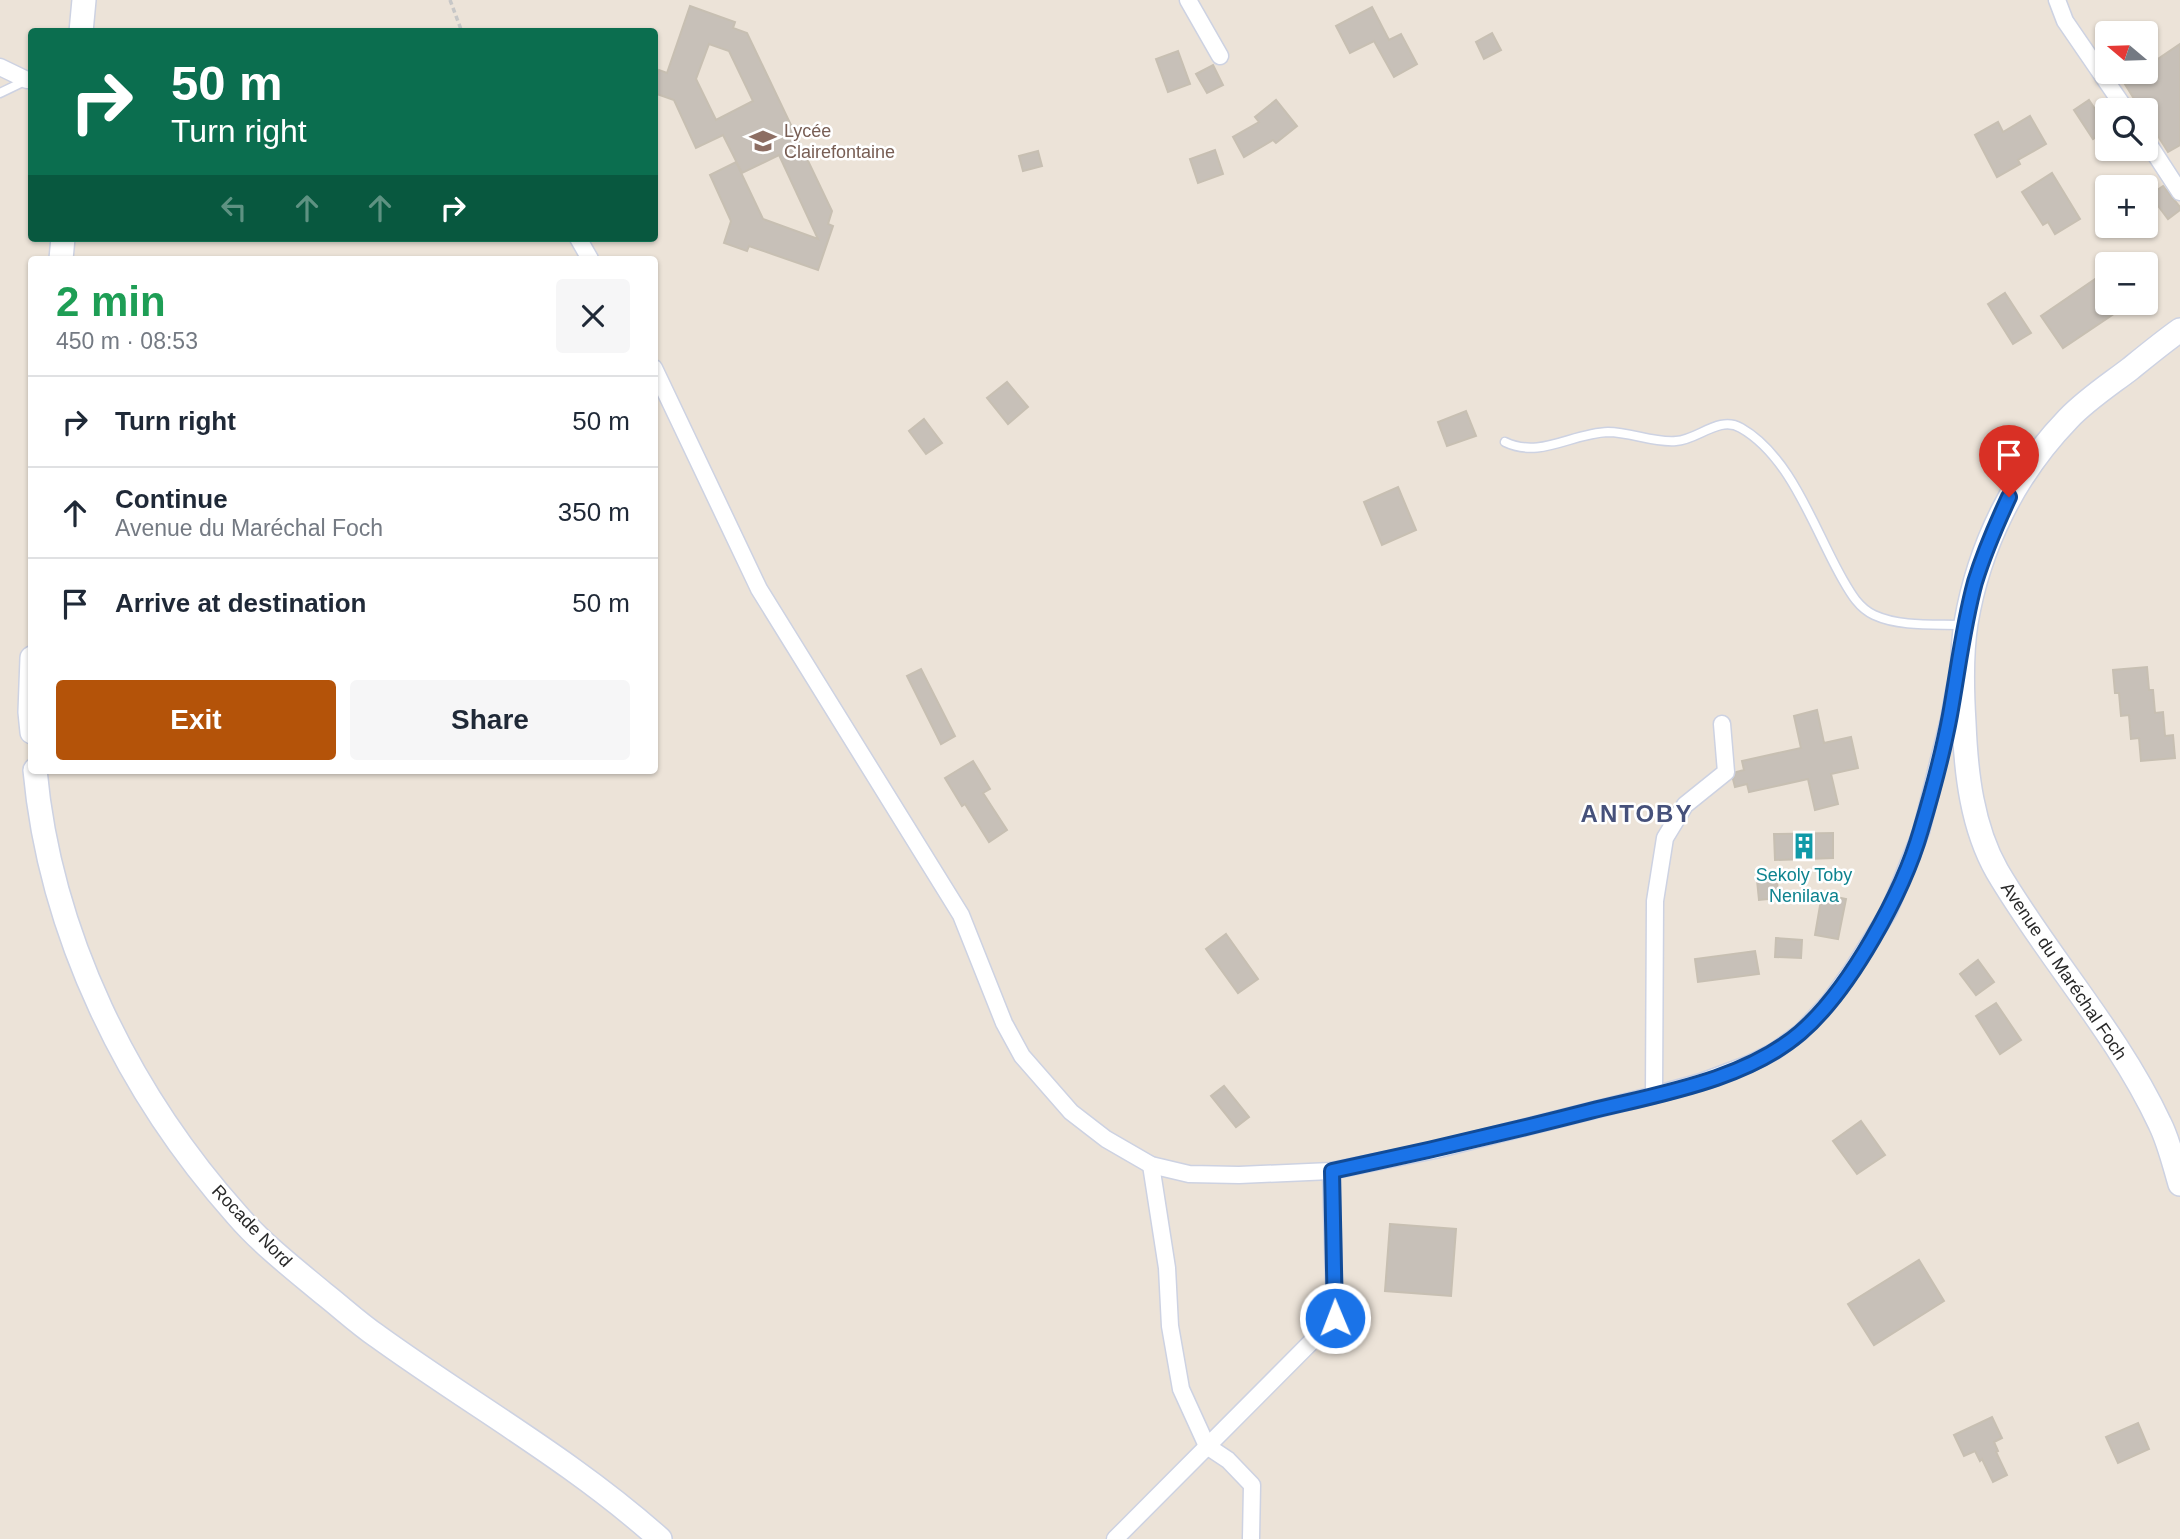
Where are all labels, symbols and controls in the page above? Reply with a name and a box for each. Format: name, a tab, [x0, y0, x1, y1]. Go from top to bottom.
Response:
north arrow	[2095, 21, 2158, 84]
map controls	[2095, 21, 2158, 315]
icon: right	[56, 56, 147, 147]
text: 50 m	[171, 56, 283, 110]
button: search	[2095, 98, 2158, 161]
text: Turn right	[171, 113, 307, 149]
place label: Lycée Clairefontaine	[784, 121, 895, 162]
school or university icon: Lycée Clairefontaine	[748, 126, 778, 156]
button: +	[2095, 175, 2158, 238]
icon: left	[215, 189, 253, 227]
icon: ahead	[288, 189, 326, 227]
icon: ahead	[361, 189, 399, 227]
icon: right	[434, 189, 472, 227]
button: −	[2095, 252, 2158, 315]
text: 2 min	[56, 278, 166, 325]
button: close	[556, 279, 630, 353]
text: 450 m · 08:53	[56, 328, 198, 354]
icon: right	[56, 403, 94, 441]
text: Turn right	[115, 406, 236, 436]
text: 50 m	[572, 406, 630, 436]
pin	[1979, 425, 2039, 497]
icon: arrive	[1990, 436, 2028, 474]
text: Continue	[115, 484, 228, 514]
icon: ahead	[56, 494, 94, 532]
text: 350 m	[558, 497, 630, 527]
text: Avenue du Maréchal Foch	[115, 515, 383, 541]
icon: arrive	[56, 585, 94, 623]
text: Arrive at destination	[115, 588, 366, 618]
text: 50 m	[572, 588, 630, 618]
button: Exit	[56, 680, 336, 760]
button: Share	[350, 680, 630, 760]
district label: ANTOBY	[1581, 800, 1693, 827]
building icon: Sekoly Toby Nenilava	[1789, 831, 1819, 861]
place label: Sekoly Toby Nenilava	[1756, 865, 1852, 906]
street label: Avenue du Maréchal Foch	[1997, 878, 2131, 1064]
street label: Rocade Nord	[208, 1181, 296, 1271]
position arrow	[1298, 1281, 1372, 1355]

